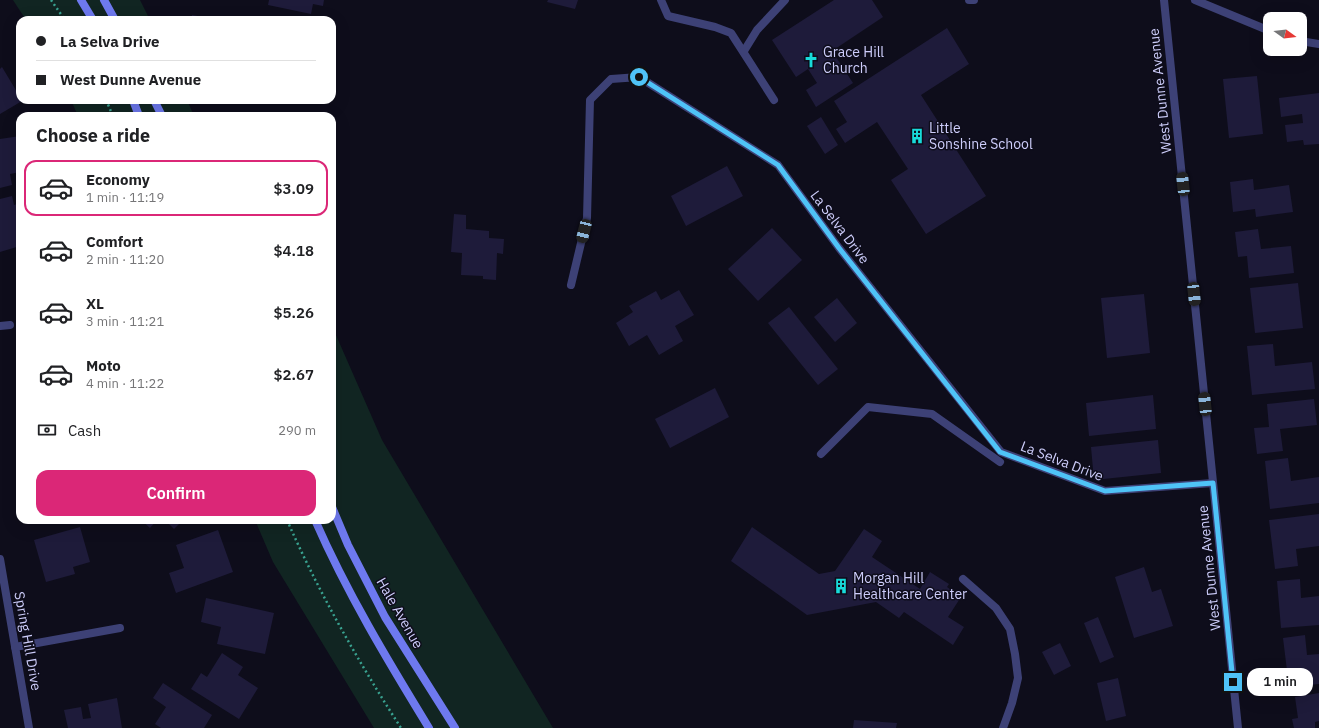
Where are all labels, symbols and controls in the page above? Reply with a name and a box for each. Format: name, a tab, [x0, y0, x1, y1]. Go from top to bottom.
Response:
north arrow	[1263, 12, 1307, 56]
map controls	[1263, 12, 1307, 56]
street label: West Dunne Avenue	[1144, 27, 1176, 155]
text: La Selva Drive	[60, 32, 160, 51]
place label: Grace Hill Church	[823, 43, 884, 77]
church icon: Grace Hill Church	[802, 51, 820, 69]
route start	[630, 68, 648, 86]
text: West Dunne Avenue	[60, 70, 201, 89]
place label: Little Sonshine School	[929, 119, 1033, 153]
text: Choose a ride	[36, 124, 150, 147]
building icon: Little Sonshine School	[908, 127, 926, 145]
icon: car	[38, 170, 74, 206]
text: Economy	[86, 170, 150, 189]
car	[1176, 171, 1190, 197]
text: $3.09	[274, 179, 314, 198]
street label: La Selva Drive	[807, 187, 874, 268]
text: 1 min · 11:19	[86, 189, 164, 206]
car	[575, 218, 593, 244]
icon: car	[38, 232, 74, 268]
text: Comfort	[86, 232, 143, 251]
text: $4.18	[274, 241, 314, 260]
text: 2 min · 11:20	[86, 251, 164, 268]
car	[1187, 281, 1201, 307]
icon: car	[38, 294, 74, 330]
text: XL	[86, 294, 104, 313]
text: $5.26	[274, 303, 314, 322]
text: 3 min · 11:21	[86, 313, 164, 330]
icon: car	[38, 356, 74, 392]
text: Moto	[86, 356, 121, 375]
text: $2.67	[274, 365, 314, 384]
text: 4 min · 11:22	[86, 375, 164, 392]
car	[1198, 391, 1212, 417]
icon: cash	[36, 419, 58, 441]
text: Cash	[68, 421, 101, 440]
text: 290 m	[278, 422, 316, 439]
street label: La Selva Drive	[1018, 437, 1106, 485]
button: Confirm	[36, 470, 316, 516]
street label: West Dunne Avenue	[1193, 504, 1225, 632]
place label: Morgan Hill Healthcare Center	[853, 569, 967, 603]
street label: Hale Avenue	[372, 574, 428, 652]
building icon: Morgan Hill Healthcare Center	[832, 577, 850, 595]
street label: Spring Hill Drive	[10, 590, 46, 692]
callout: 1 min	[1247, 668, 1313, 696]
route end	[1224, 673, 1242, 691]
text: 1 min	[1263, 673, 1297, 690]

